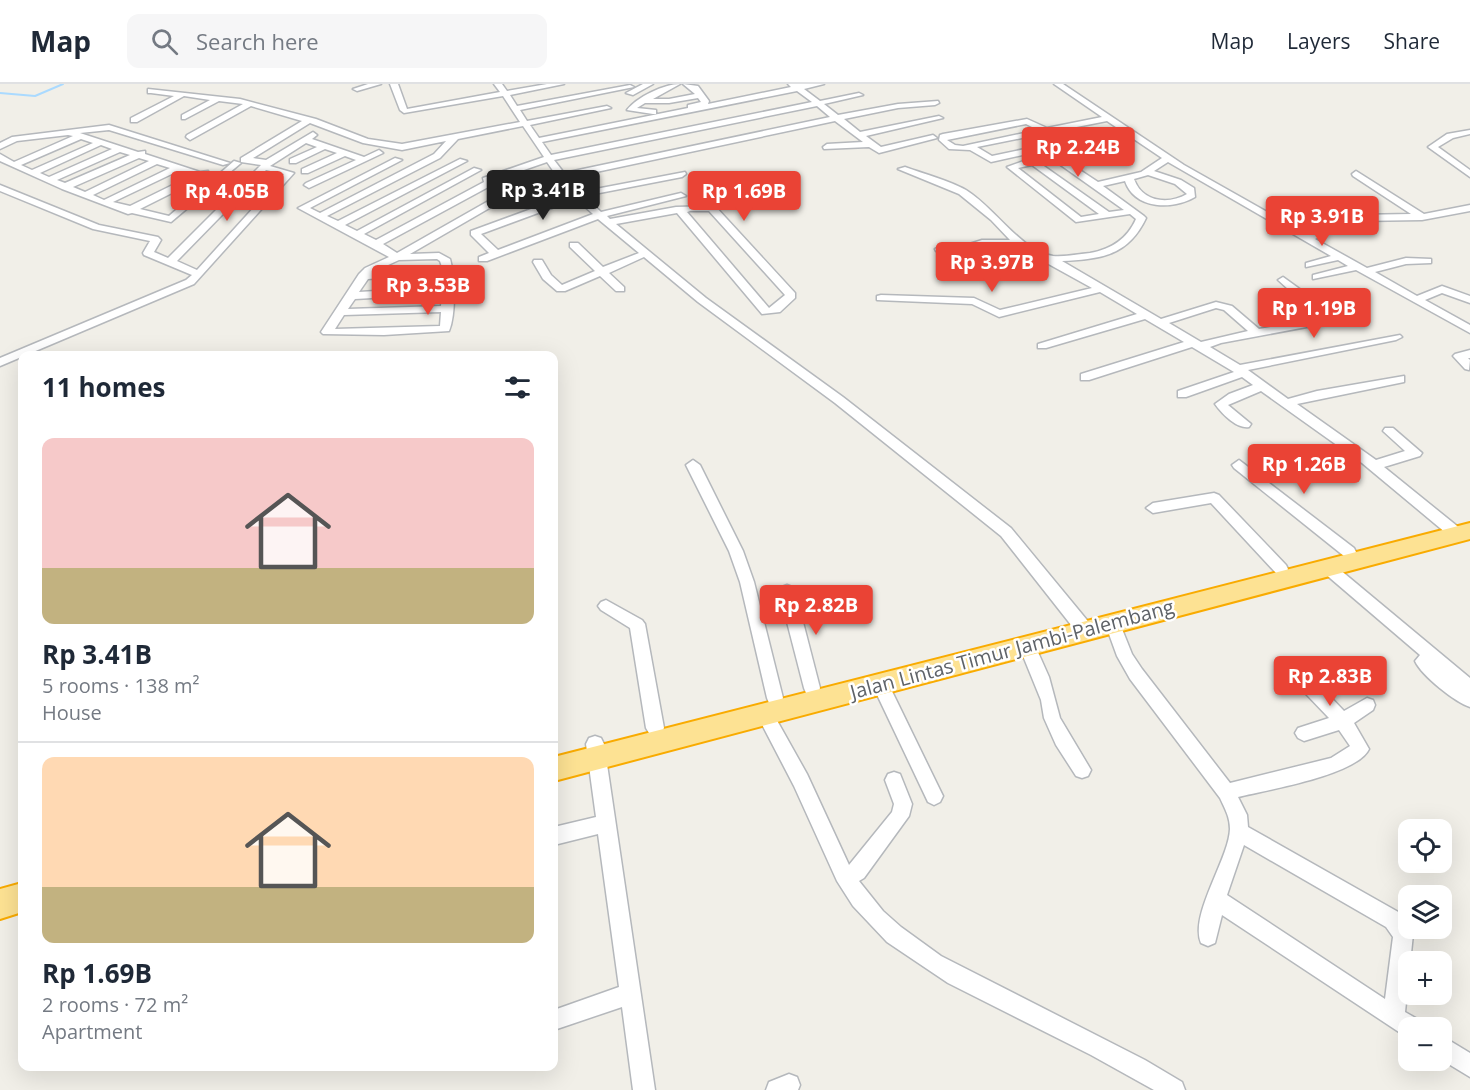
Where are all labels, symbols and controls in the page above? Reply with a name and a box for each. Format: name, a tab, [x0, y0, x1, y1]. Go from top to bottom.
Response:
search box	[127, 14, 547, 68]
text: Map	[30, 22, 91, 60]
icon: search	[148, 25, 181, 58]
text: Search here	[196, 26, 319, 56]
text: Map	[1211, 27, 1254, 55]
text: Layers	[1287, 27, 1351, 55]
text: Share	[1384, 27, 1440, 55]
pin: Rp 2.24B	[1016, 127, 1140, 178]
text: Rp 2.24B	[1036, 133, 1120, 160]
pin: Rp 3.41B	[481, 170, 605, 221]
pin: Rp 4.05B	[165, 171, 289, 222]
pin: Rp 1.69B	[682, 171, 806, 222]
text: Rp 3.41B	[501, 176, 585, 203]
text: Rp 4.05B	[185, 177, 269, 204]
text: Rp 1.69B	[702, 177, 786, 204]
pin: Rp 3.91B	[1260, 196, 1384, 247]
text: Rp 3.91B	[1280, 202, 1364, 229]
pin: Rp 3.97B	[930, 242, 1054, 293]
text: Rp 3.97B	[950, 248, 1034, 275]
pin: Rp 3.53B	[366, 265, 490, 316]
text: Rp 3.53B	[386, 271, 470, 298]
pin: Rp 1.19B	[1252, 288, 1376, 339]
text: Rp 1.19B	[1272, 294, 1356, 321]
text: 11 homes	[42, 369, 166, 405]
icon: filters	[501, 371, 534, 404]
pin: Rp 1.26B	[1242, 444, 1366, 495]
text: Rp 1.26B	[1262, 450, 1346, 477]
icon: home	[234, 477, 342, 585]
pin: Rp 2.82B	[754, 585, 878, 636]
text: Rp 2.82B	[774, 591, 858, 618]
street label: Jalan Lintas Timur Jambi-Palembang	[845, 593, 1177, 706]
text: Rp 3.41B	[42, 636, 152, 672]
pin: Rp 2.83B	[1268, 656, 1392, 707]
text: Rp 2.83B	[1288, 662, 1372, 689]
text: 5 rooms · 138 m²	[42, 672, 200, 699]
text: House	[42, 699, 102, 726]
icon: home	[234, 796, 342, 904]
map controls	[1398, 819, 1452, 1071]
button: locate	[1398, 819, 1452, 873]
button: layers	[1398, 885, 1452, 939]
button: +	[1398, 951, 1452, 1005]
text: Rp 1.69B	[42, 955, 152, 991]
text: 2 rooms · 72 m²	[42, 991, 188, 1018]
button: −	[1398, 1017, 1452, 1071]
text: Apartment	[42, 1018, 142, 1045]

